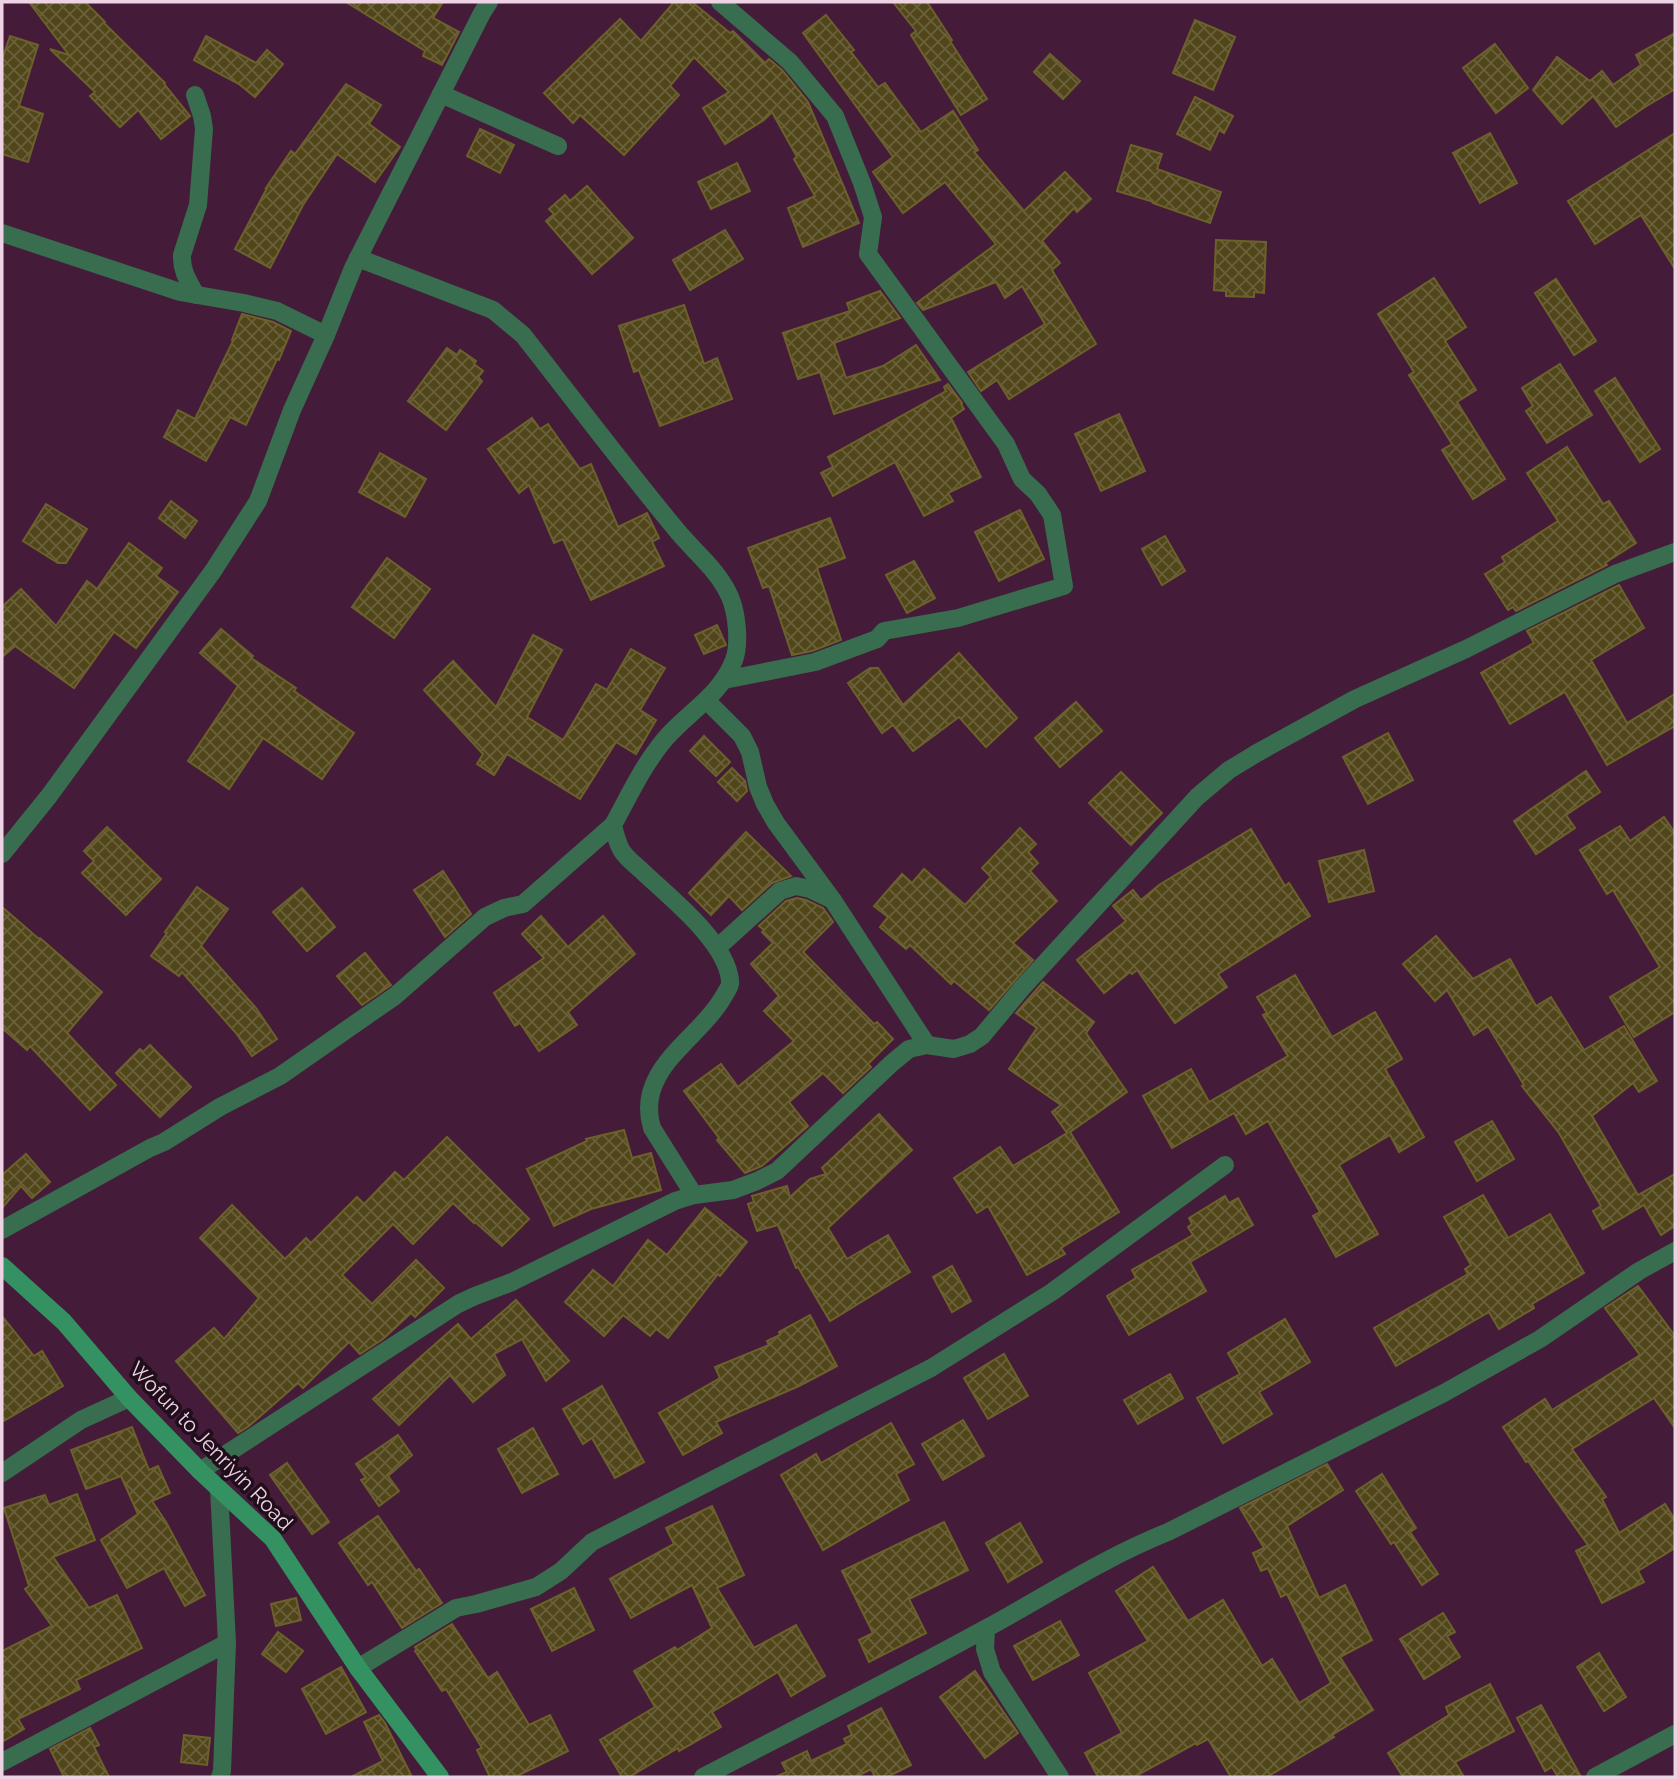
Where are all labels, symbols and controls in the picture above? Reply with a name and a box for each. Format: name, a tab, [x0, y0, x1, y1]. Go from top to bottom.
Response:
street label: Wofun to Jenriyin Road	[124, 1356, 298, 1535]

